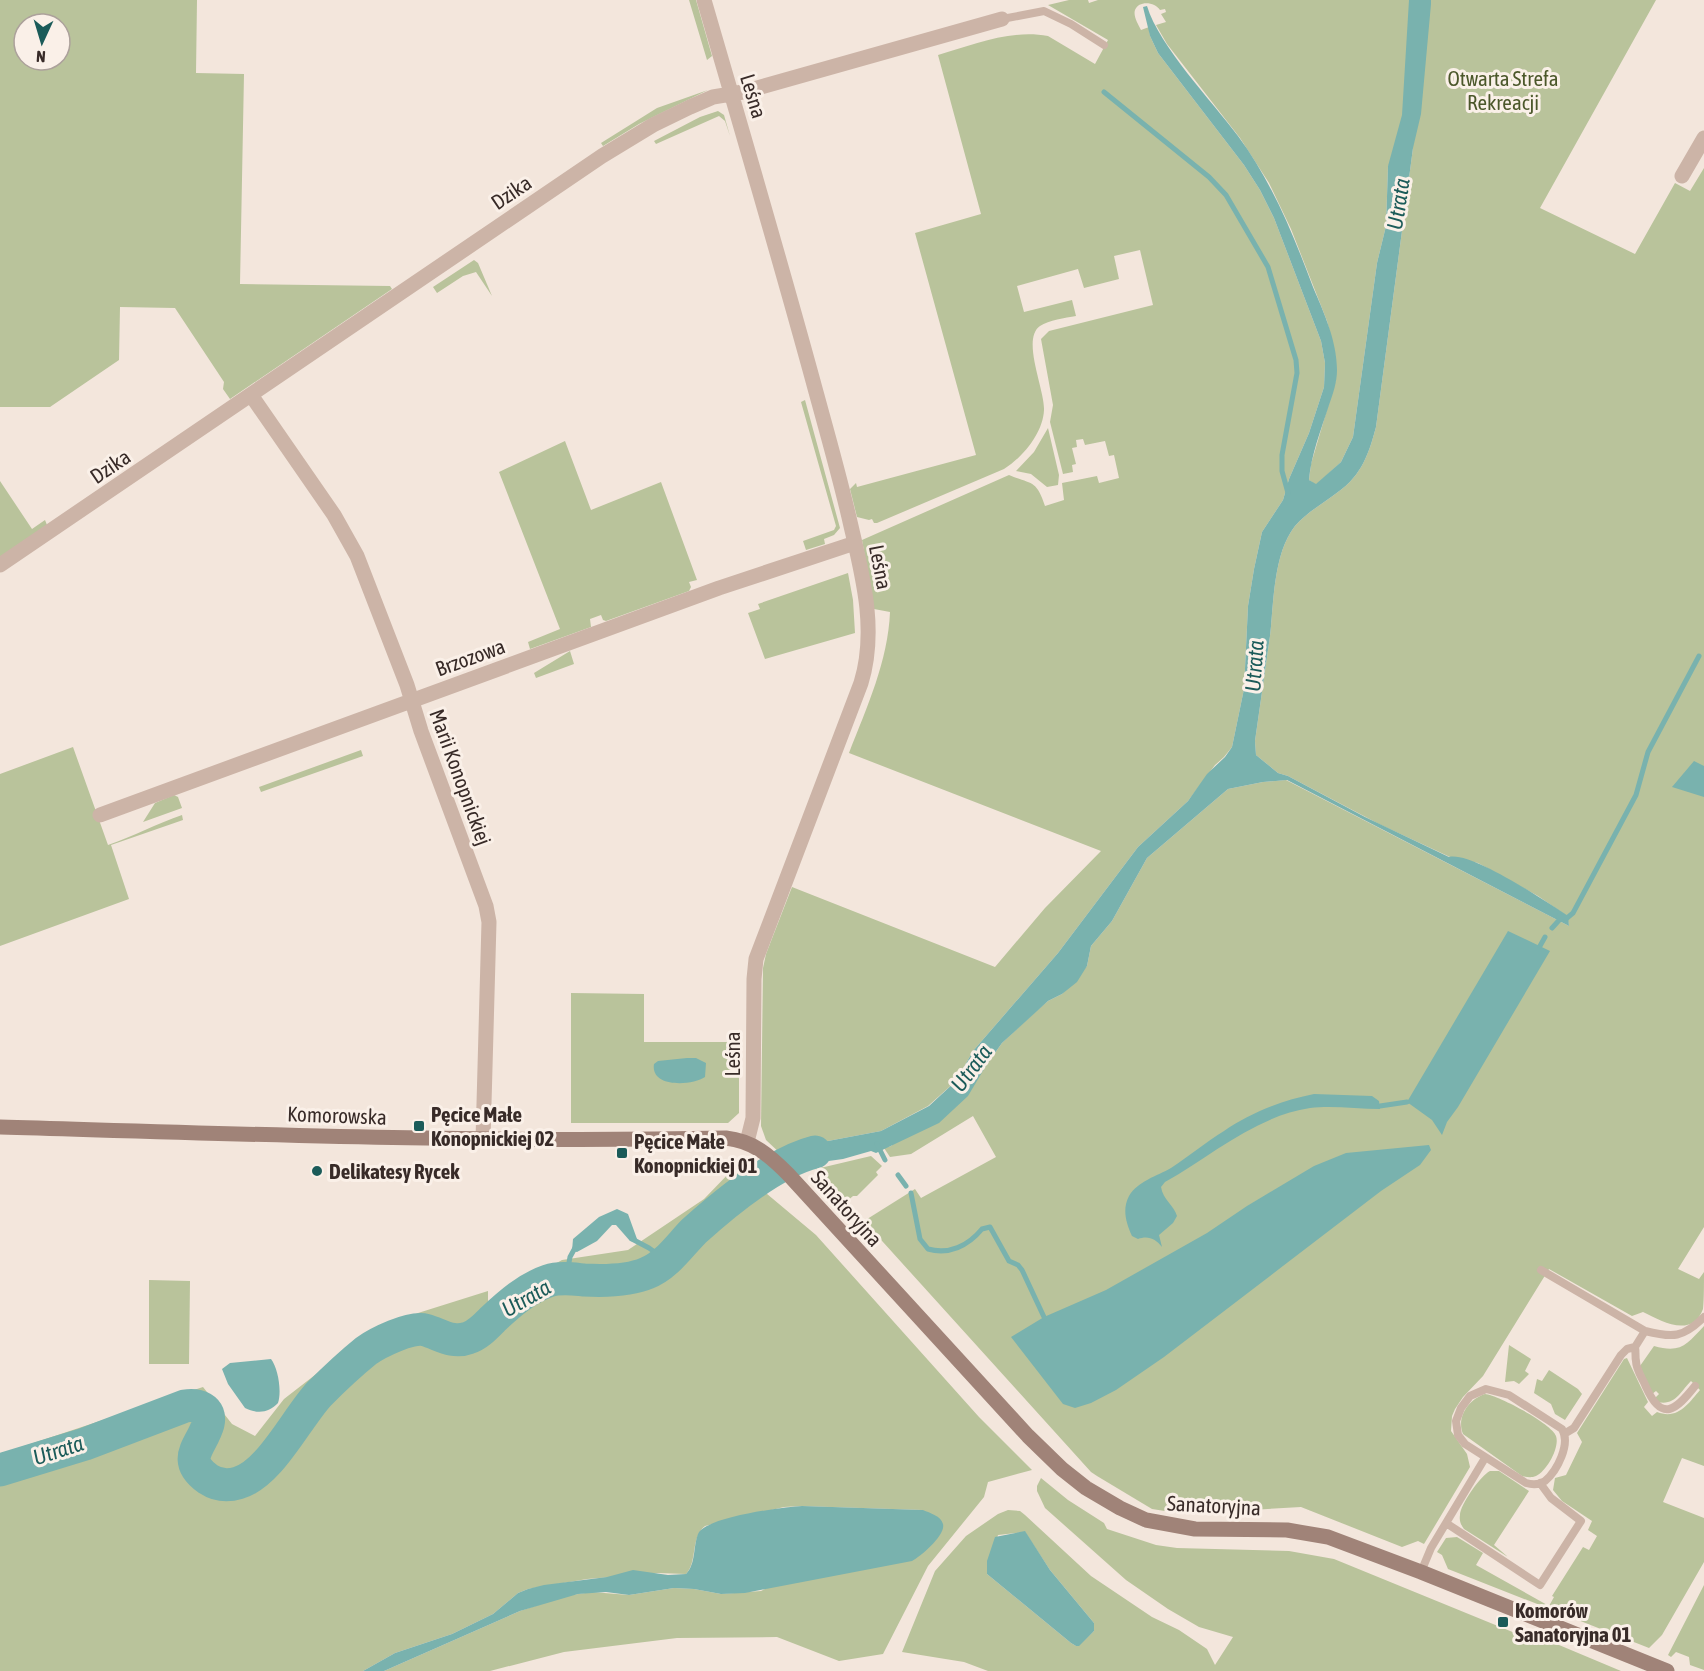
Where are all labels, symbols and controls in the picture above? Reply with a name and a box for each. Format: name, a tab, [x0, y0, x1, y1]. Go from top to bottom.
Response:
north arrow	[12, 12, 72, 72]
text: N	[36, 48, 46, 66]
park label: Otwarta Strefa Rekreacji	[1447, 66, 1559, 114]
street label: Leśna	[736, 71, 772, 121]
street label: Dzika	[486, 170, 536, 214]
water label: Utrata	[1381, 176, 1415, 232]
street label: Dzika	[85, 444, 135, 488]
street label: Leśna	[865, 543, 897, 591]
street label: Brzozowa	[432, 633, 508, 681]
water label: Utrata	[1239, 639, 1269, 693]
street label: Marii Konopnickiej	[425, 706, 497, 848]
street label: Leśna	[720, 1031, 744, 1077]
water label: Utrata	[945, 1040, 997, 1096]
street label: Komorowska	[287, 1101, 387, 1129]
place label: Pęcice Małe Konopnickiej 02	[431, 1102, 555, 1150]
marker: Pęcice Małe Konopnickiej 02	[412, 1119, 426, 1133]
place label: Pęcice Małe Konopnickiej 01	[634, 1129, 758, 1177]
marker: Pęcice Małe Konopnickiej 01	[615, 1146, 629, 1160]
place label: Delikatesy Rycek	[329, 1159, 460, 1183]
marker: Delikatesy Rycek	[310, 1164, 324, 1178]
street label: Sanatoryjna	[807, 1165, 887, 1251]
water label: Utrata	[497, 1274, 555, 1322]
water label: Utrata	[29, 1430, 87, 1470]
street label: Sanatoryjna	[1166, 1491, 1262, 1519]
place label: Komorów Sanatoryjna 01	[1515, 1598, 1632, 1646]
marker: Komorów Sanatoryjna 01	[1496, 1615, 1510, 1629]

